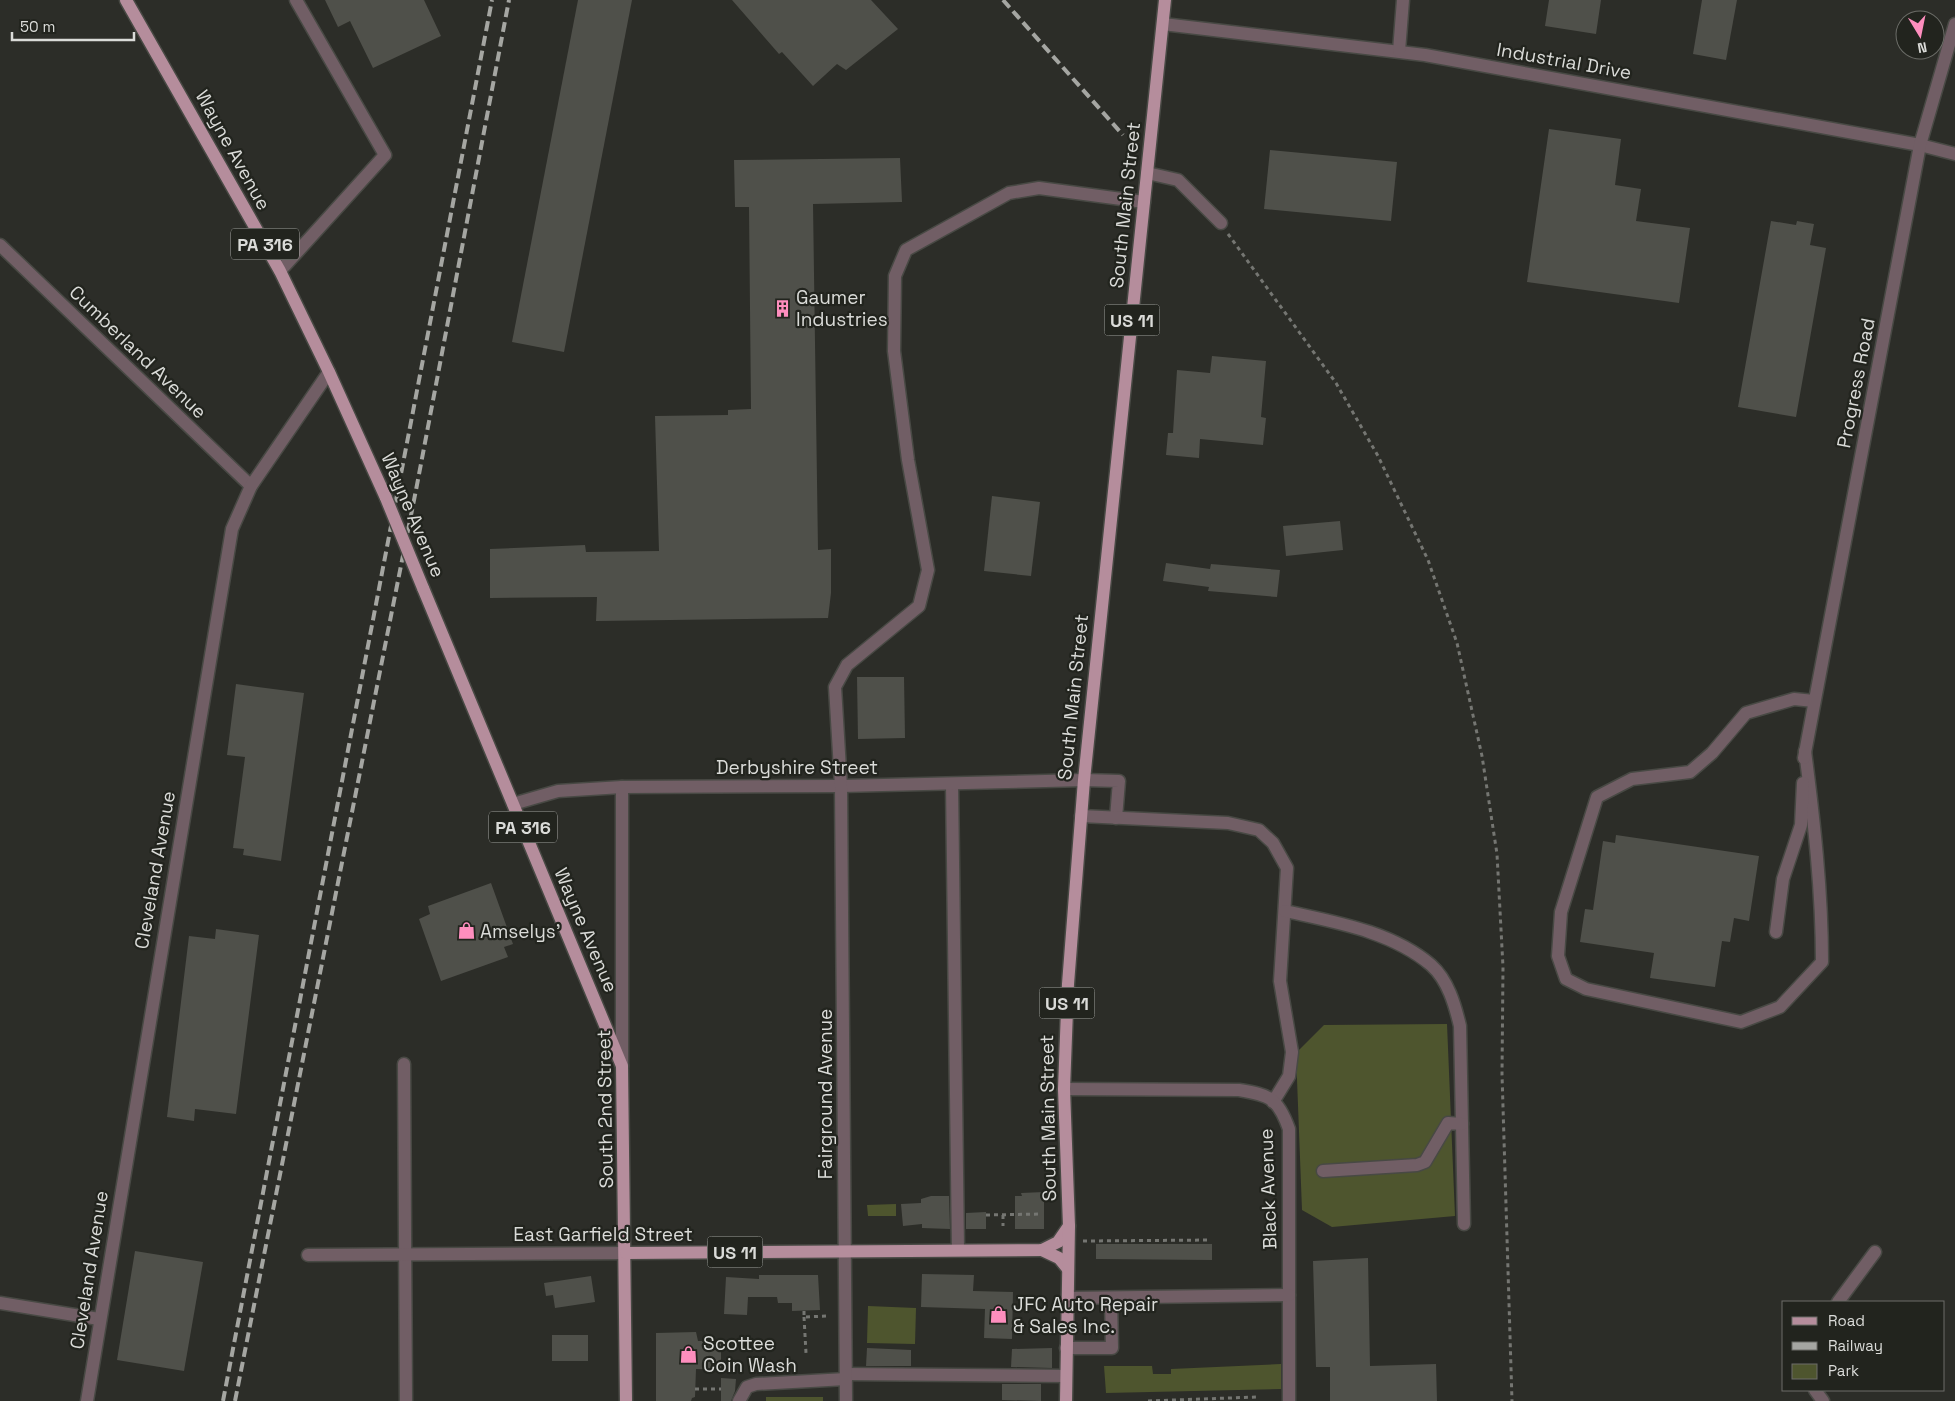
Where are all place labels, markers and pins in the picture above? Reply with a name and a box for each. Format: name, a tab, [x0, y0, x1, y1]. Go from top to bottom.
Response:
place label: Gaumer Industries	[796, 285, 888, 332]
building icon: Gaumer Industries	[772, 298, 792, 318]
place label: Amselys'	[480, 919, 561, 944]
shop icon: Amselys'	[456, 921, 476, 941]
place label: JFC Auto Repair & Sales Inc.	[1013, 1292, 1158, 1339]
shop icon: JFC Auto Repair & Sales Inc.	[989, 1305, 1009, 1325]
place label: Scottee Coin Wash	[703, 1331, 797, 1378]
shop icon: Scottee Coin Wash	[679, 1344, 699, 1364]

